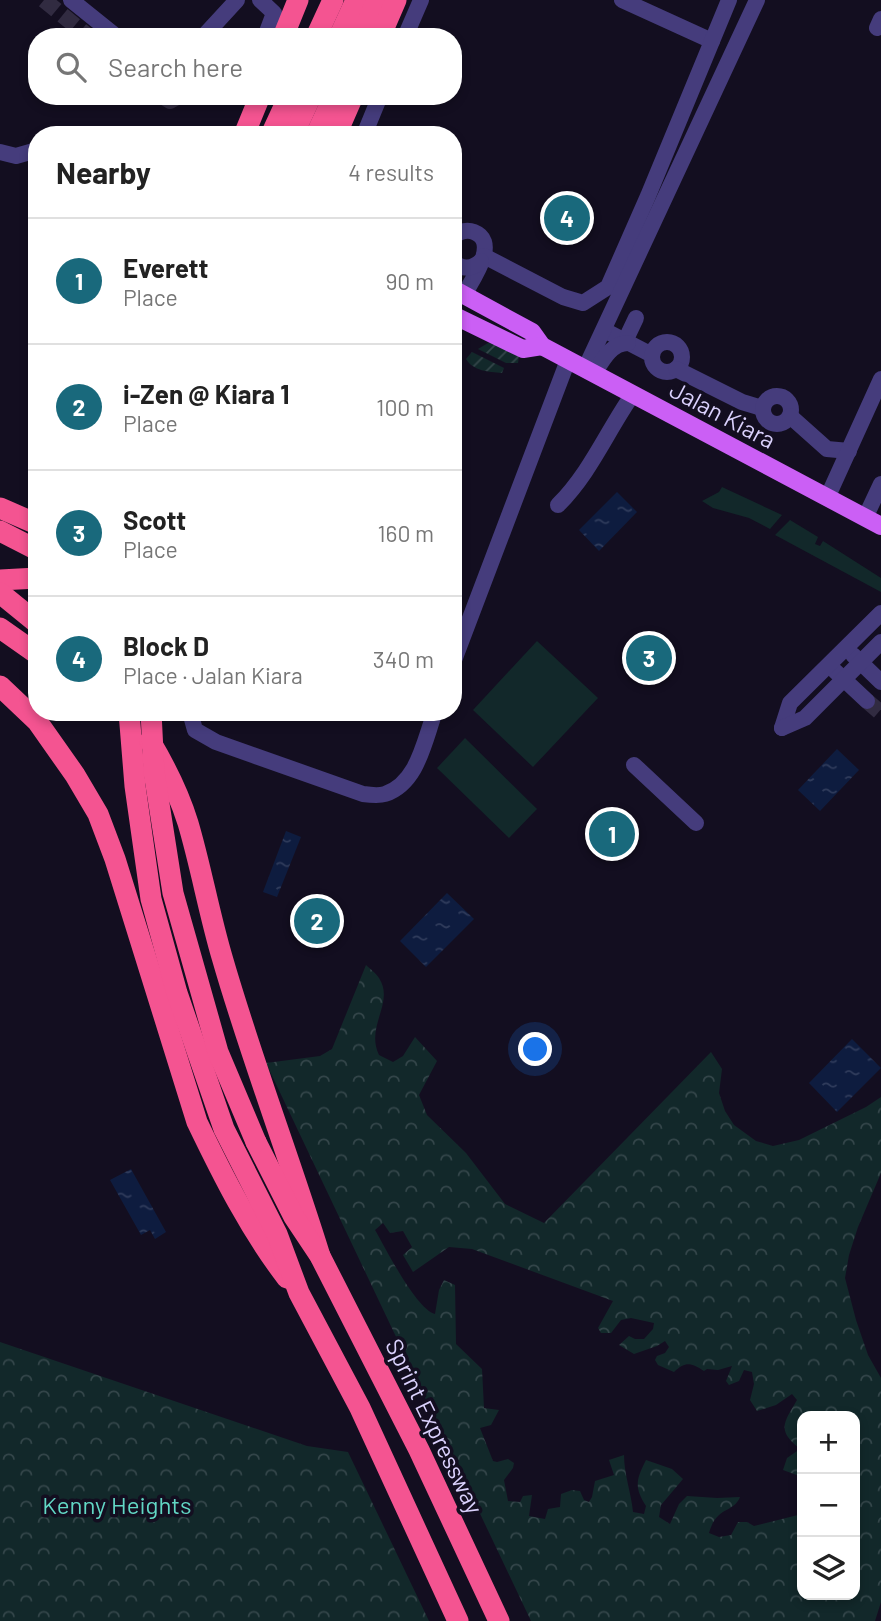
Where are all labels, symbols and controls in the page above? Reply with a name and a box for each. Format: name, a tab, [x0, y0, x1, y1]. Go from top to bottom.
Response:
search box	[28, 28, 462, 105]
icon: search	[52, 48, 90, 86]
text: Search here	[108, 51, 243, 82]
text: Nearby	[56, 154, 151, 190]
text: 4 results	[348, 158, 434, 186]
pin: 4	[544, 192, 590, 244]
text: Everett	[123, 252, 208, 283]
text: 1	[75, 267, 83, 295]
text: 90 m	[385, 267, 434, 295]
text: Place	[123, 283, 178, 311]
street label: Jalan Kiara	[665, 374, 781, 454]
text: i-Zen @ Kiara 1	[123, 378, 289, 409]
text: 2	[73, 393, 85, 421]
text: 100 m	[376, 393, 434, 421]
text: Place	[123, 409, 178, 437]
text: Scott	[123, 504, 186, 535]
text: 3	[73, 519, 85, 547]
text: 160 m	[377, 519, 434, 547]
text: Place	[123, 535, 178, 563]
text: Block D	[123, 630, 209, 661]
pin: 3	[626, 632, 672, 684]
text: 4	[72, 645, 86, 673]
text: 340 m	[373, 645, 434, 673]
text: Place · Jalan Kiara	[123, 661, 303, 689]
pin: 1	[589, 808, 635, 860]
pin: 2	[294, 895, 340, 947]
your location	[518, 1032, 552, 1066]
street label: Sprint Expressway	[380, 1334, 490, 1518]
map controls	[797, 1411, 860, 1600]
button: +	[797, 1411, 860, 1474]
button: −	[797, 1474, 860, 1537]
park label: Kenny Heights	[42, 1490, 192, 1519]
button: layers	[797, 1537, 860, 1600]

